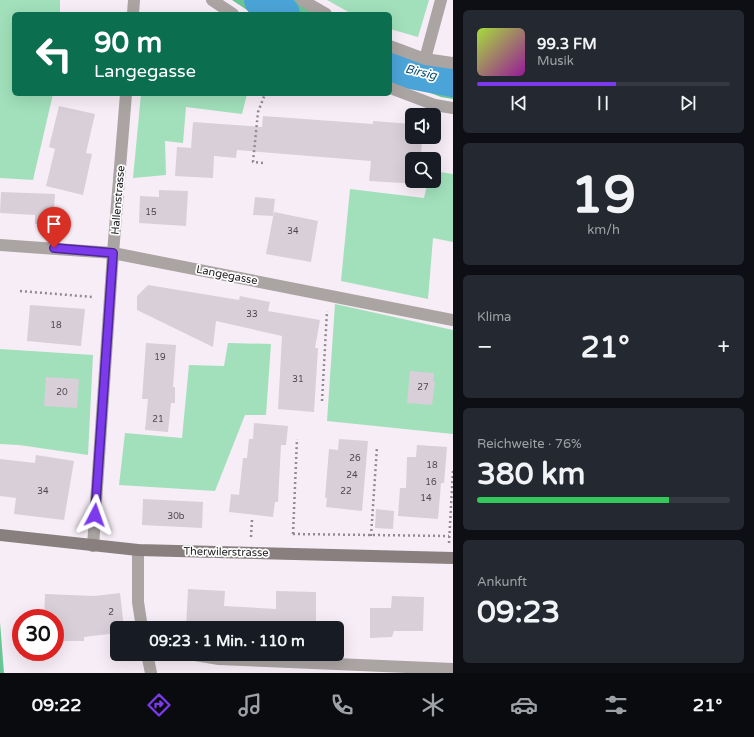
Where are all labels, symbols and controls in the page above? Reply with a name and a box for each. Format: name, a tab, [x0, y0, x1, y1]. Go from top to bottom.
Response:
text: 90 m	[94, 26, 162, 60]
icon: left	[28, 28, 80, 80]
text: 99.3 FM	[537, 35, 597, 53]
text: Musik	[537, 53, 574, 69]
text: Langegasse	[94, 60, 196, 82]
water label: Birsig	[404, 62, 440, 83]
icon: previous	[508, 92, 530, 114]
icon: pause	[592, 92, 614, 114]
icon: next	[677, 92, 699, 114]
map controls	[405, 108, 441, 188]
button: sound	[405, 108, 441, 144]
button: search	[405, 152, 441, 188]
text: 19	[571, 164, 636, 227]
street label: Hallenstrasse	[108, 165, 128, 235]
pin	[37, 207, 71, 248]
house number: 15	[145, 207, 157, 218]
icon: arrive	[43, 213, 65, 235]
text: km/h	[587, 222, 620, 238]
house number: 34	[287, 226, 299, 237]
street label: Langegasse	[195, 263, 259, 287]
house number: 33	[246, 309, 258, 320]
text: Klima	[477, 309, 511, 325]
house number: 18	[50, 320, 62, 331]
text: 21°	[581, 329, 630, 366]
text: −	[477, 334, 493, 360]
text: +	[718, 334, 730, 360]
house number: 19	[154, 352, 166, 363]
house number: 31	[292, 374, 304, 385]
house number: 27	[417, 382, 429, 393]
house number: 20	[56, 387, 68, 398]
house number: 21	[152, 414, 164, 425]
text: Reichweite · 76%	[477, 436, 582, 452]
house number: 26	[349, 453, 361, 464]
text: 380 km	[477, 456, 585, 493]
house number: 18	[426, 460, 438, 471]
house number: 24	[346, 470, 358, 481]
house number: 16	[425, 477, 437, 488]
house number: 34	[37, 486, 49, 497]
house number: 22	[340, 486, 352, 497]
house number: 14	[420, 493, 432, 504]
position arrow	[74, 494, 116, 536]
house number: 30b	[168, 511, 185, 522]
street label: Therwilerstrasse	[183, 545, 269, 559]
text: Ankunft	[477, 574, 527, 590]
text: 09:23	[477, 594, 560, 631]
house number: 2	[108, 607, 114, 618]
speed limit sign: 30	[12, 609, 64, 661]
text: 09:23 · 1 Min. · 110 m	[149, 632, 305, 650]
icon: directions	[145, 691, 173, 719]
icon: music	[236, 691, 264, 719]
icon: phone	[328, 691, 356, 719]
icon: climate	[419, 691, 447, 719]
icon: car	[510, 691, 538, 719]
icon: filters	[602, 691, 630, 719]
text: 09:22	[32, 694, 82, 716]
text: 21°	[693, 694, 722, 716]

